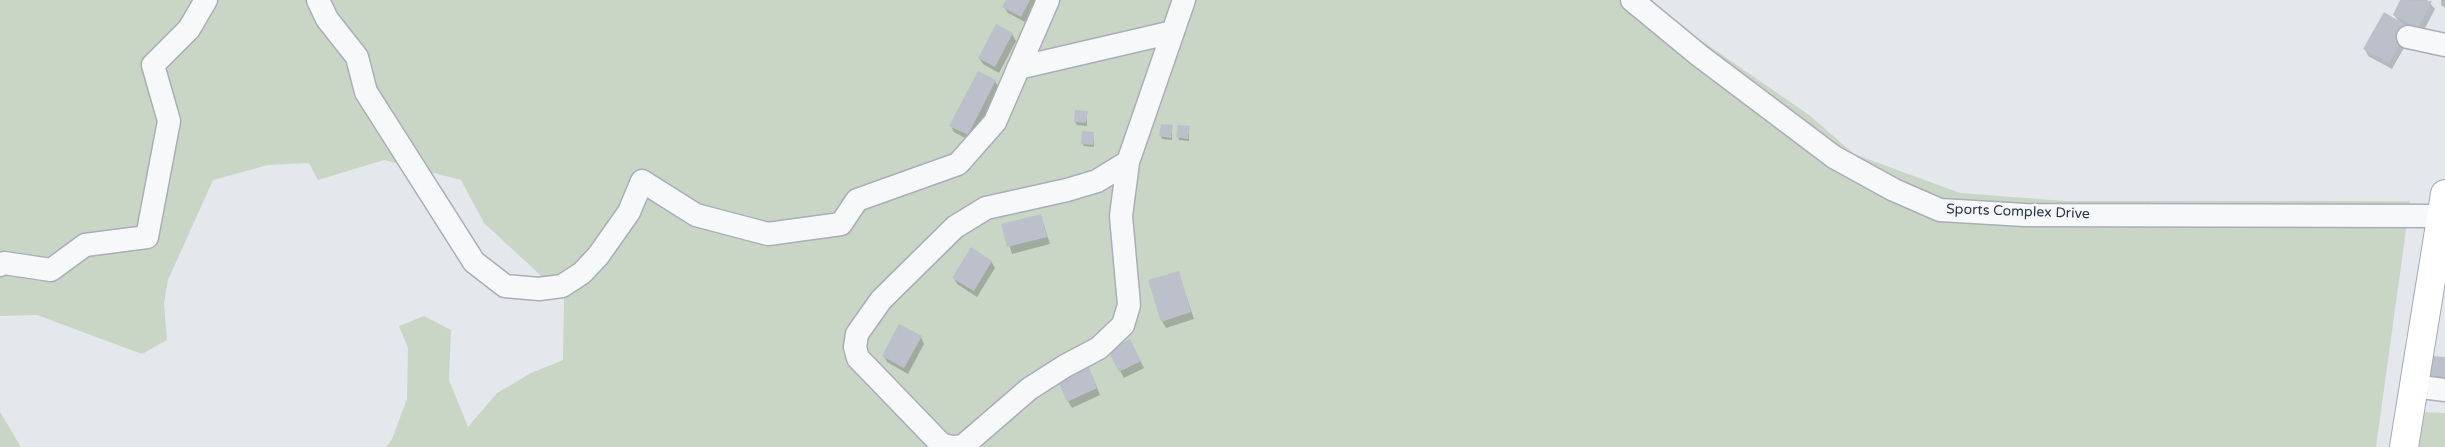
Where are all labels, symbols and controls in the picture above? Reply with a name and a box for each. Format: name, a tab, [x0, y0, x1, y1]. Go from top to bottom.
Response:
street label: Sports Complex Drive	[1946, 201, 2090, 223]

